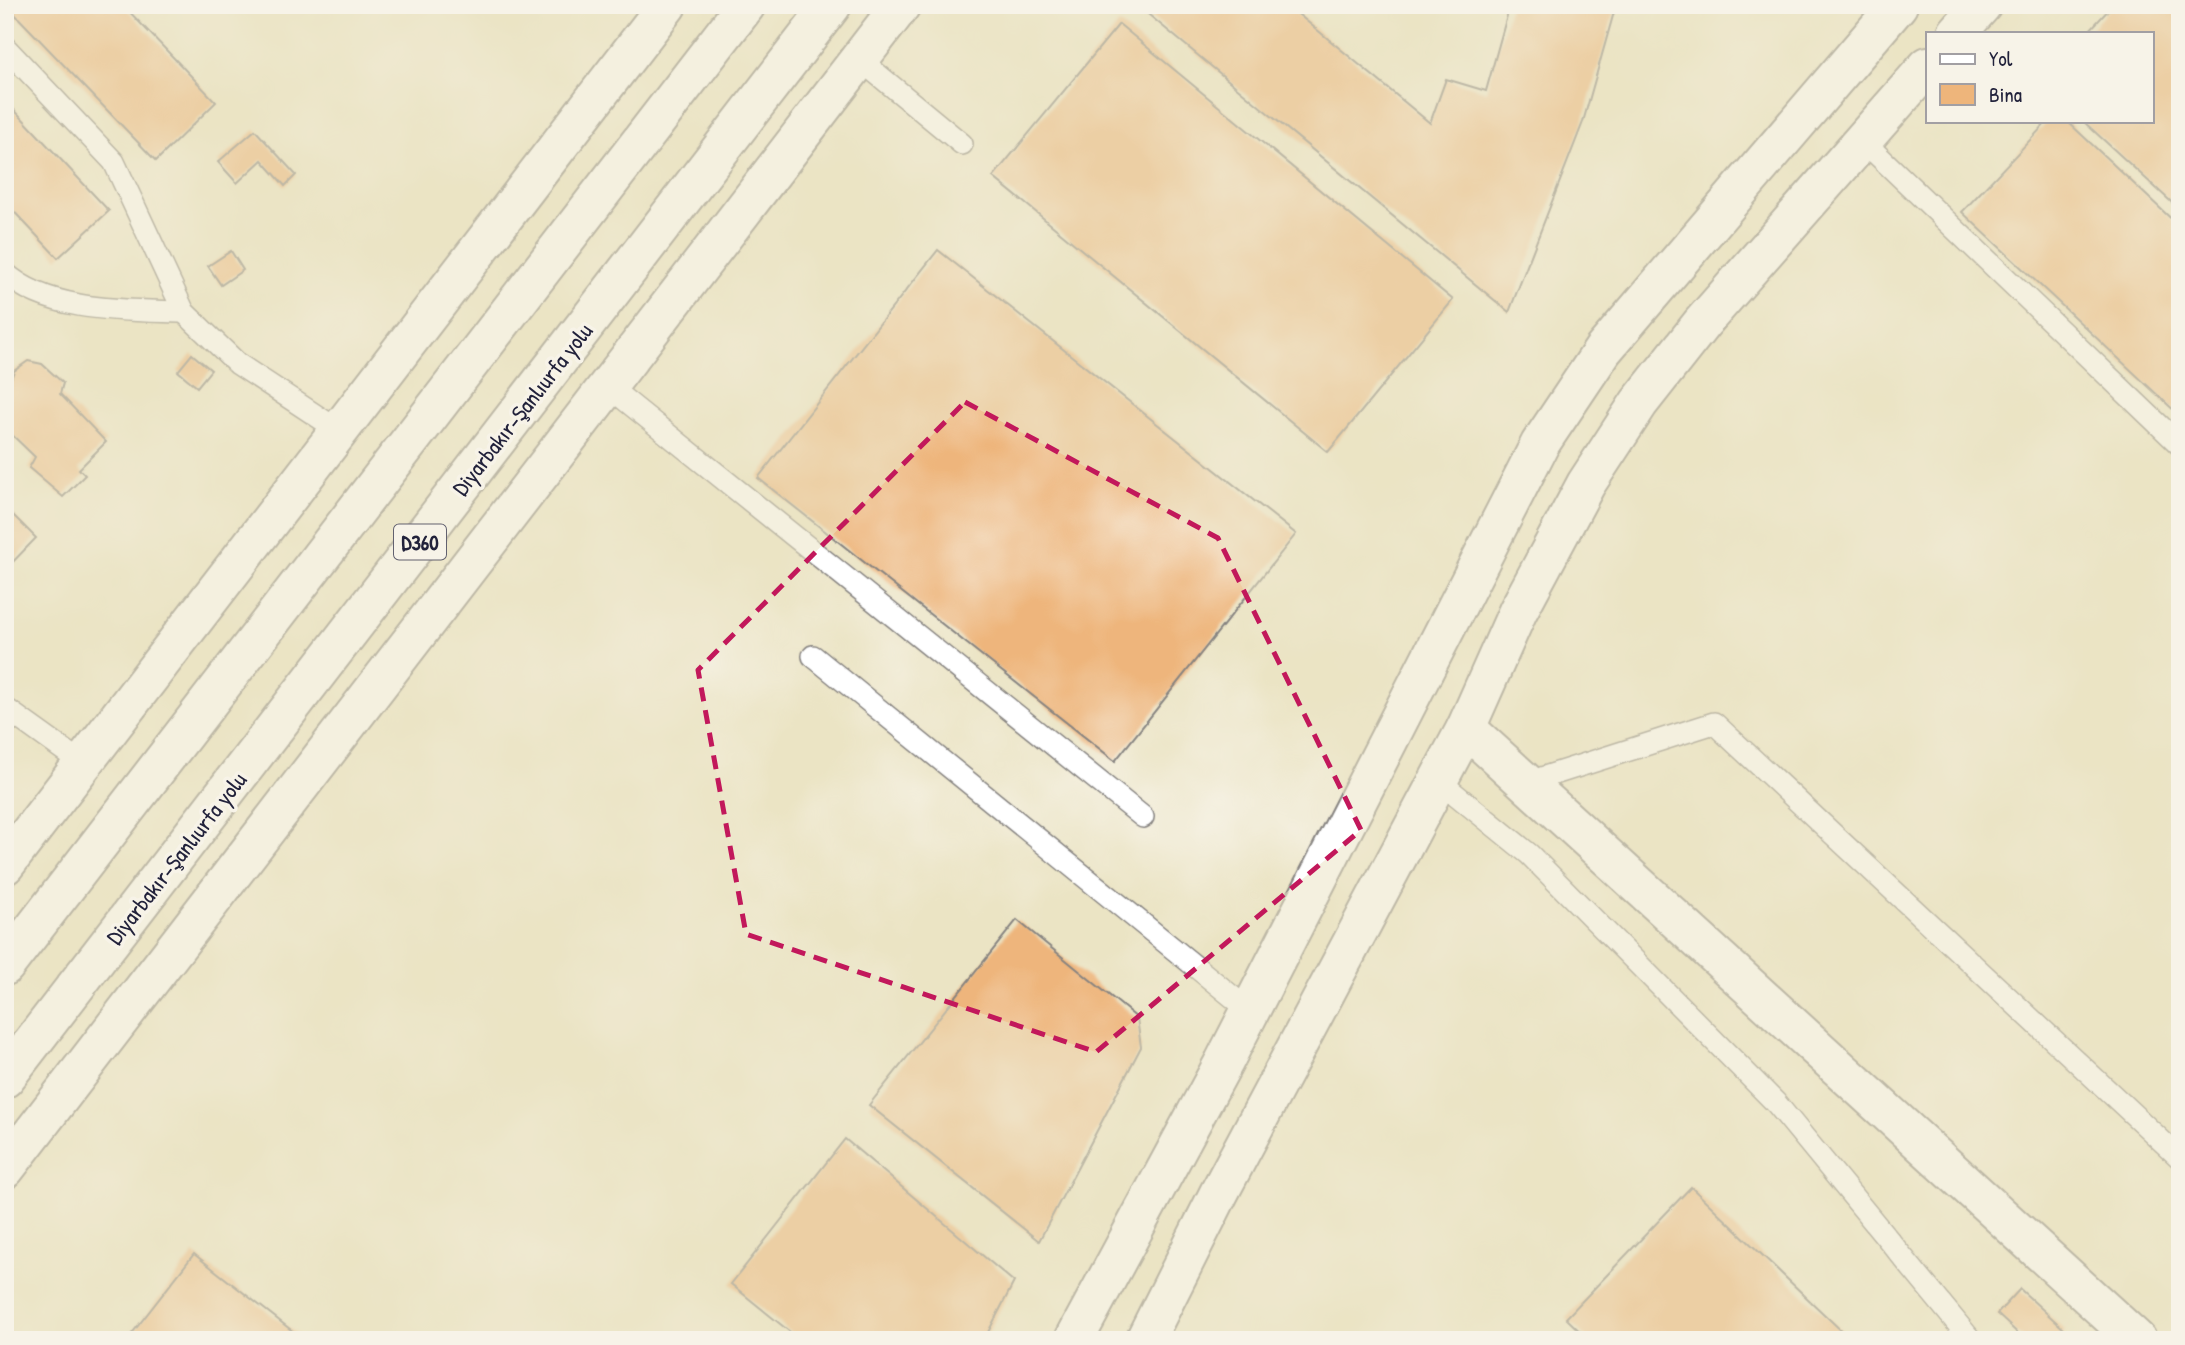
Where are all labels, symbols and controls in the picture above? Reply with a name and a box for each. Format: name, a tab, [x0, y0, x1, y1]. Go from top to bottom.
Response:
legend	[1926, 32, 2154, 122]
text: Yol	[1989, 44, 2013, 73]
text: Bina	[1989, 80, 2022, 109]
street label: Diyarbakır-Şanlıurfa yolu	[445, 316, 599, 502]
road number: D360	[394, 524, 446, 560]
street label: Diyarbakır-Şanlıurfa yolu	[99, 765, 253, 951]

